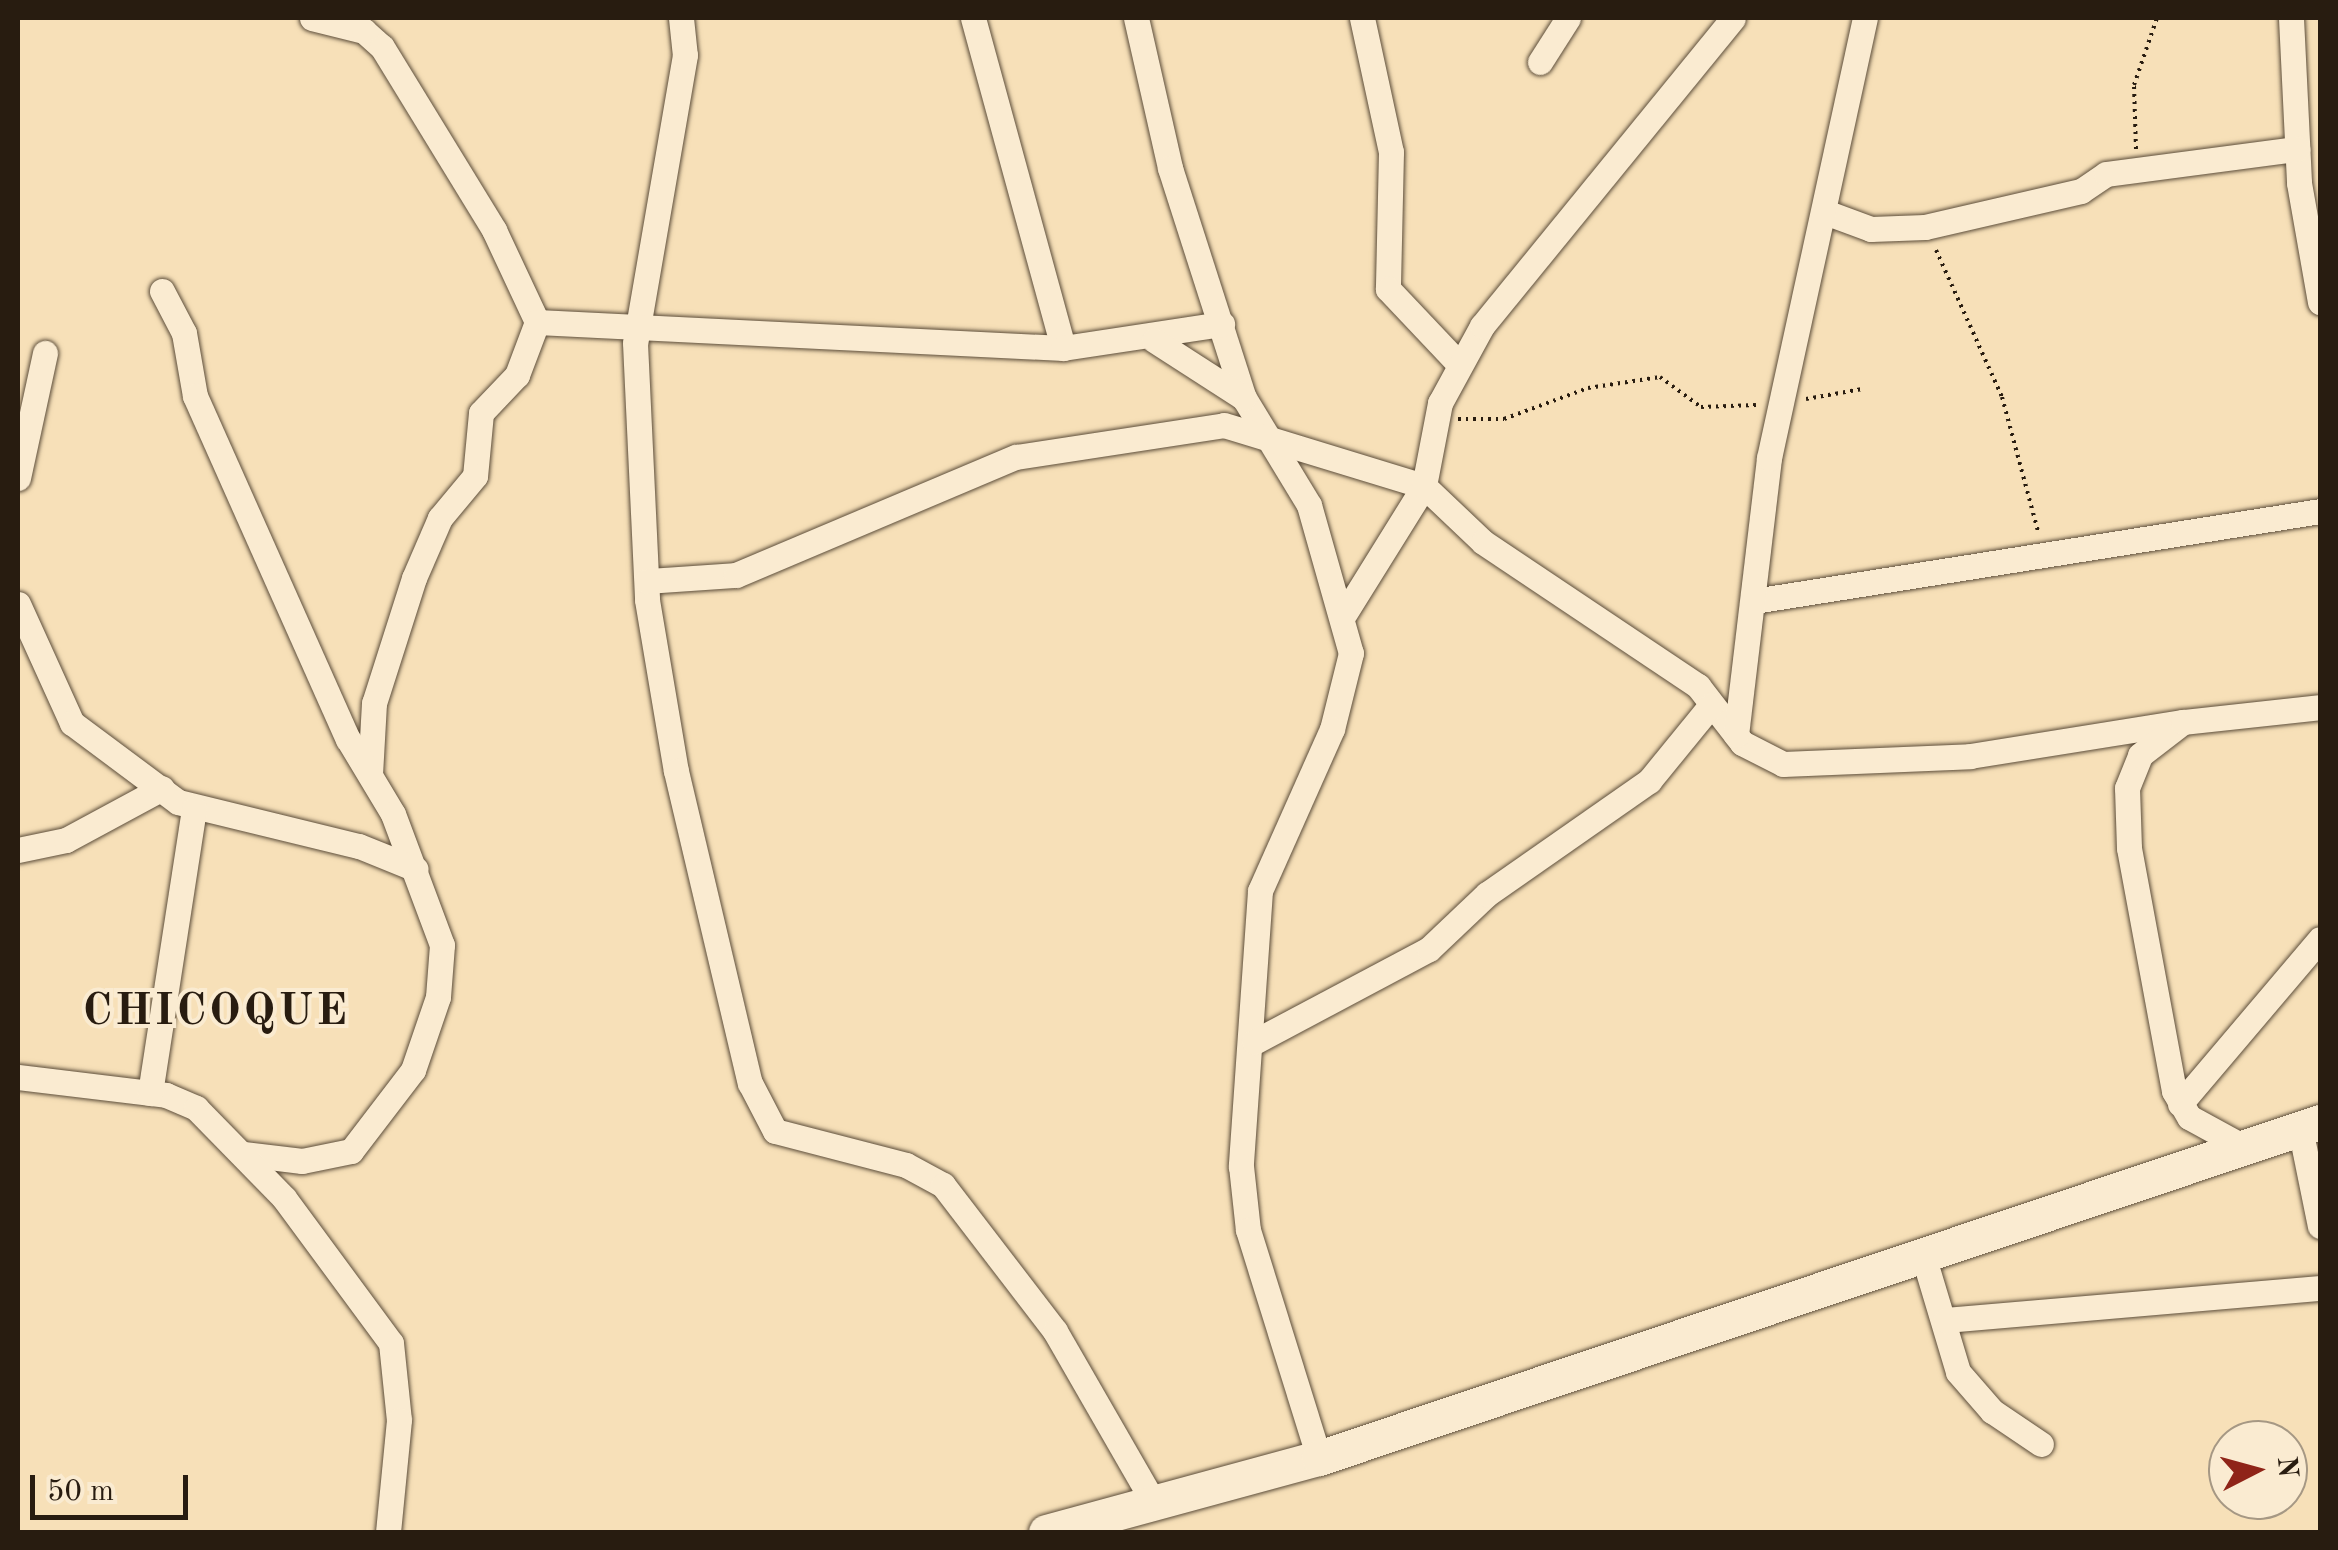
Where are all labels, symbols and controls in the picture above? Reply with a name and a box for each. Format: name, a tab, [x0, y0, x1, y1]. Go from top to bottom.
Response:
district label: CHICOQUE	[82, 986, 350, 1040]
north arrow	[2208, 1420, 2308, 1520]
scale bar	[35, 1455, 192, 1517]
text: N	[2271, 1455, 2301, 1479]
text: 50 m	[47, 1477, 114, 1507]

